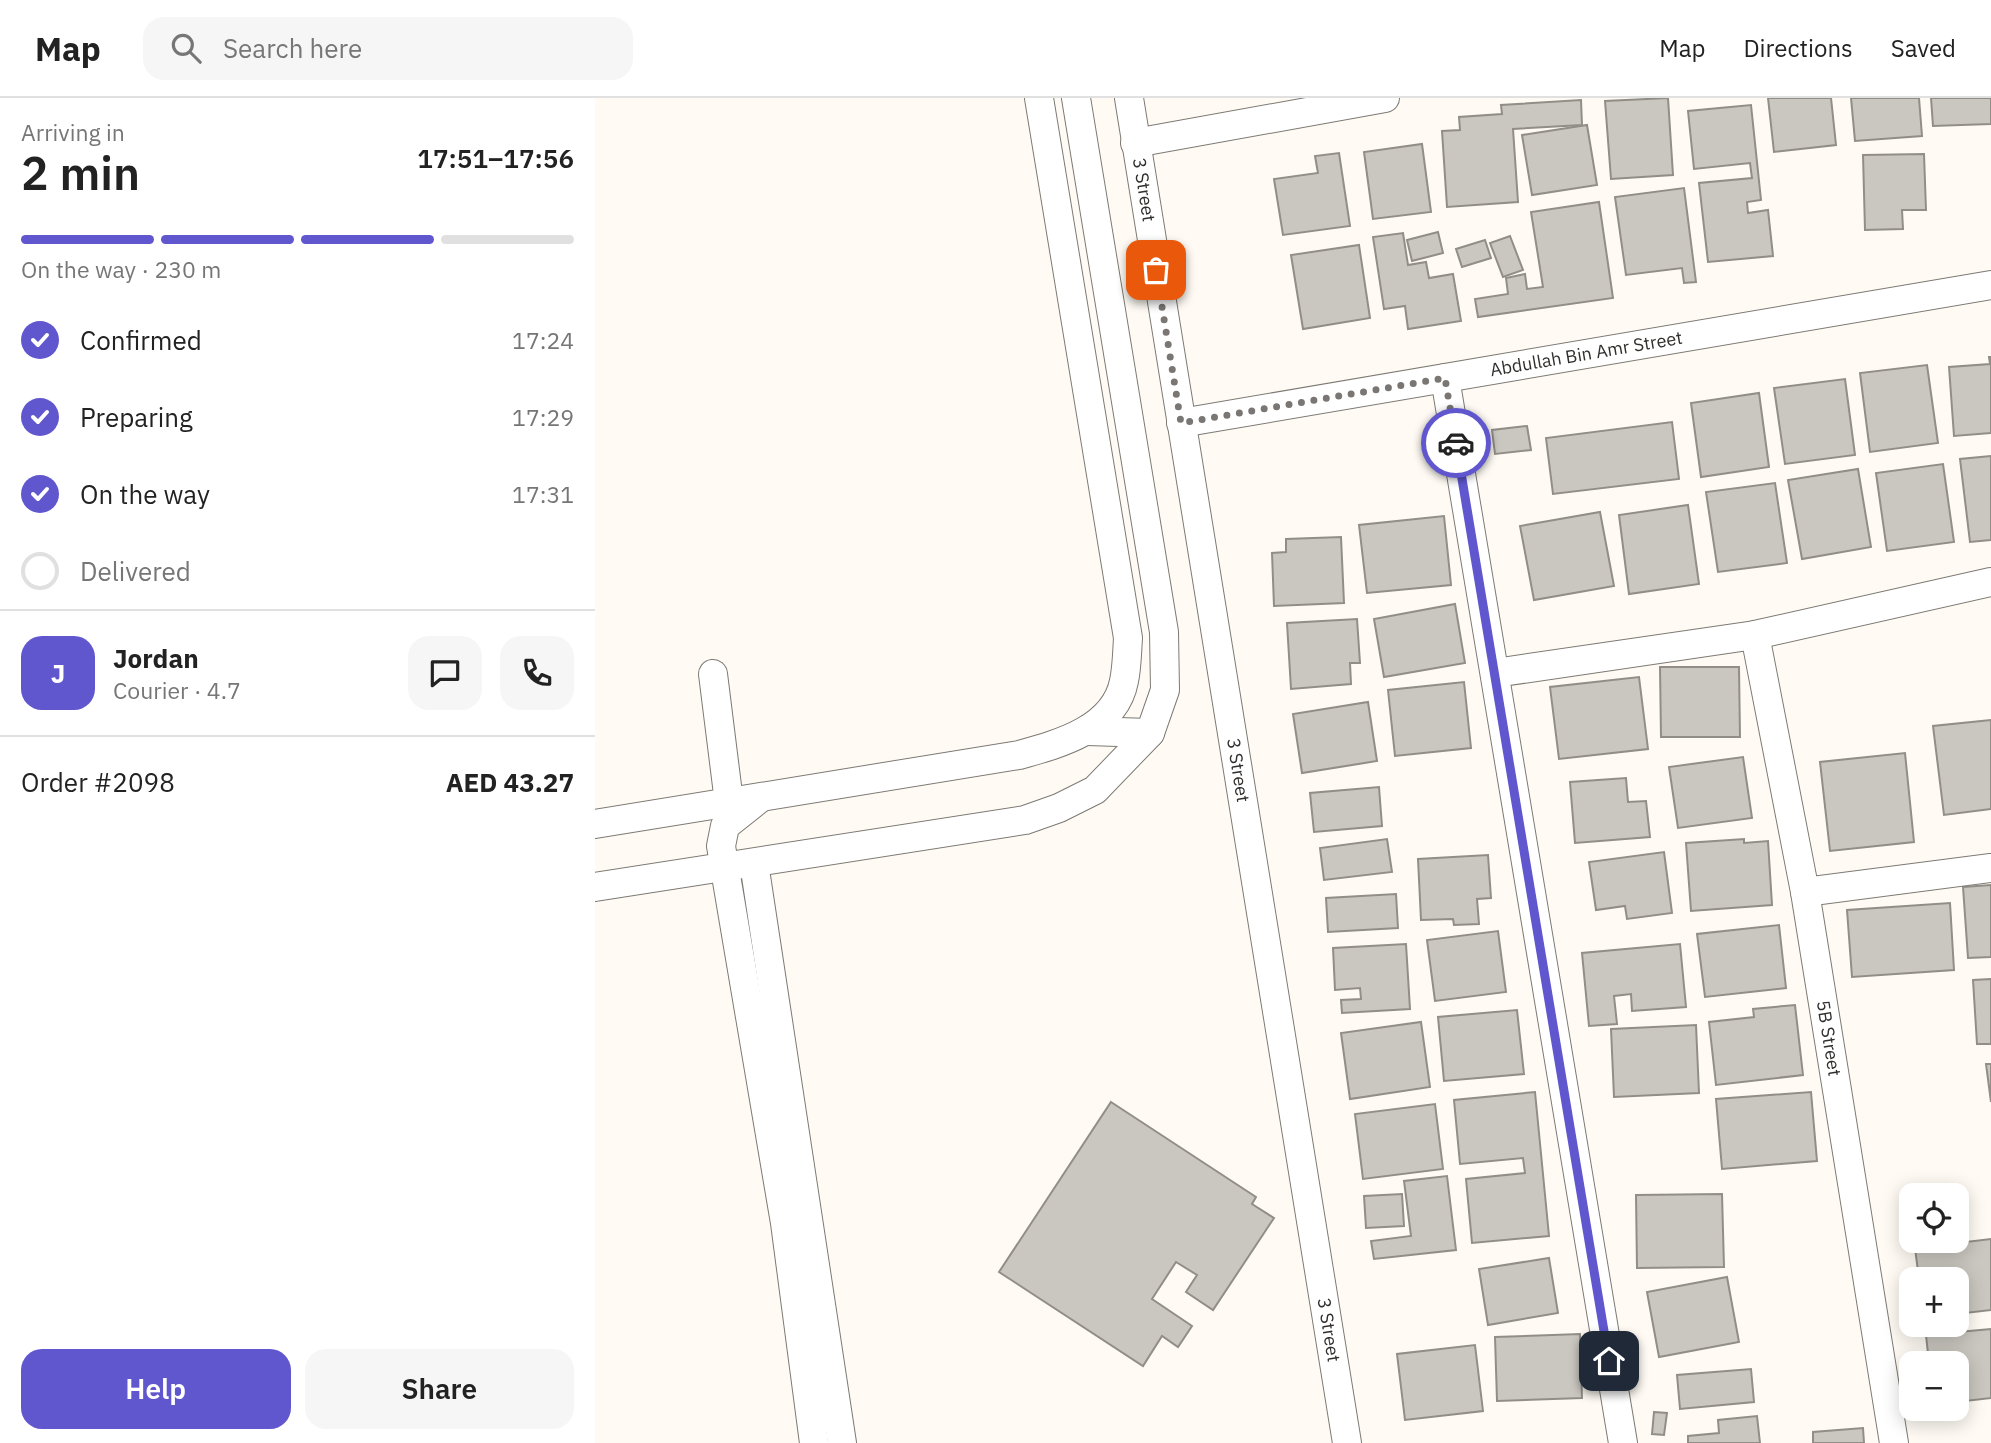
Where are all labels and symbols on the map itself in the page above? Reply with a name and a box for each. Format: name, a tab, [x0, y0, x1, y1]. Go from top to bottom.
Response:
street label: 3 Street	[1128, 156, 1161, 223]
pin	[1126, 240, 1186, 300]
street label: Abdullah Bin Amr Street	[1488, 326, 1684, 381]
courier	[1421, 408, 1491, 478]
street label: 3 Street	[1222, 736, 1255, 804]
street label: 5B Street	[1812, 999, 1847, 1078]
street label: 3 Street	[1313, 1296, 1346, 1364]
pin	[1579, 1331, 1639, 1391]

